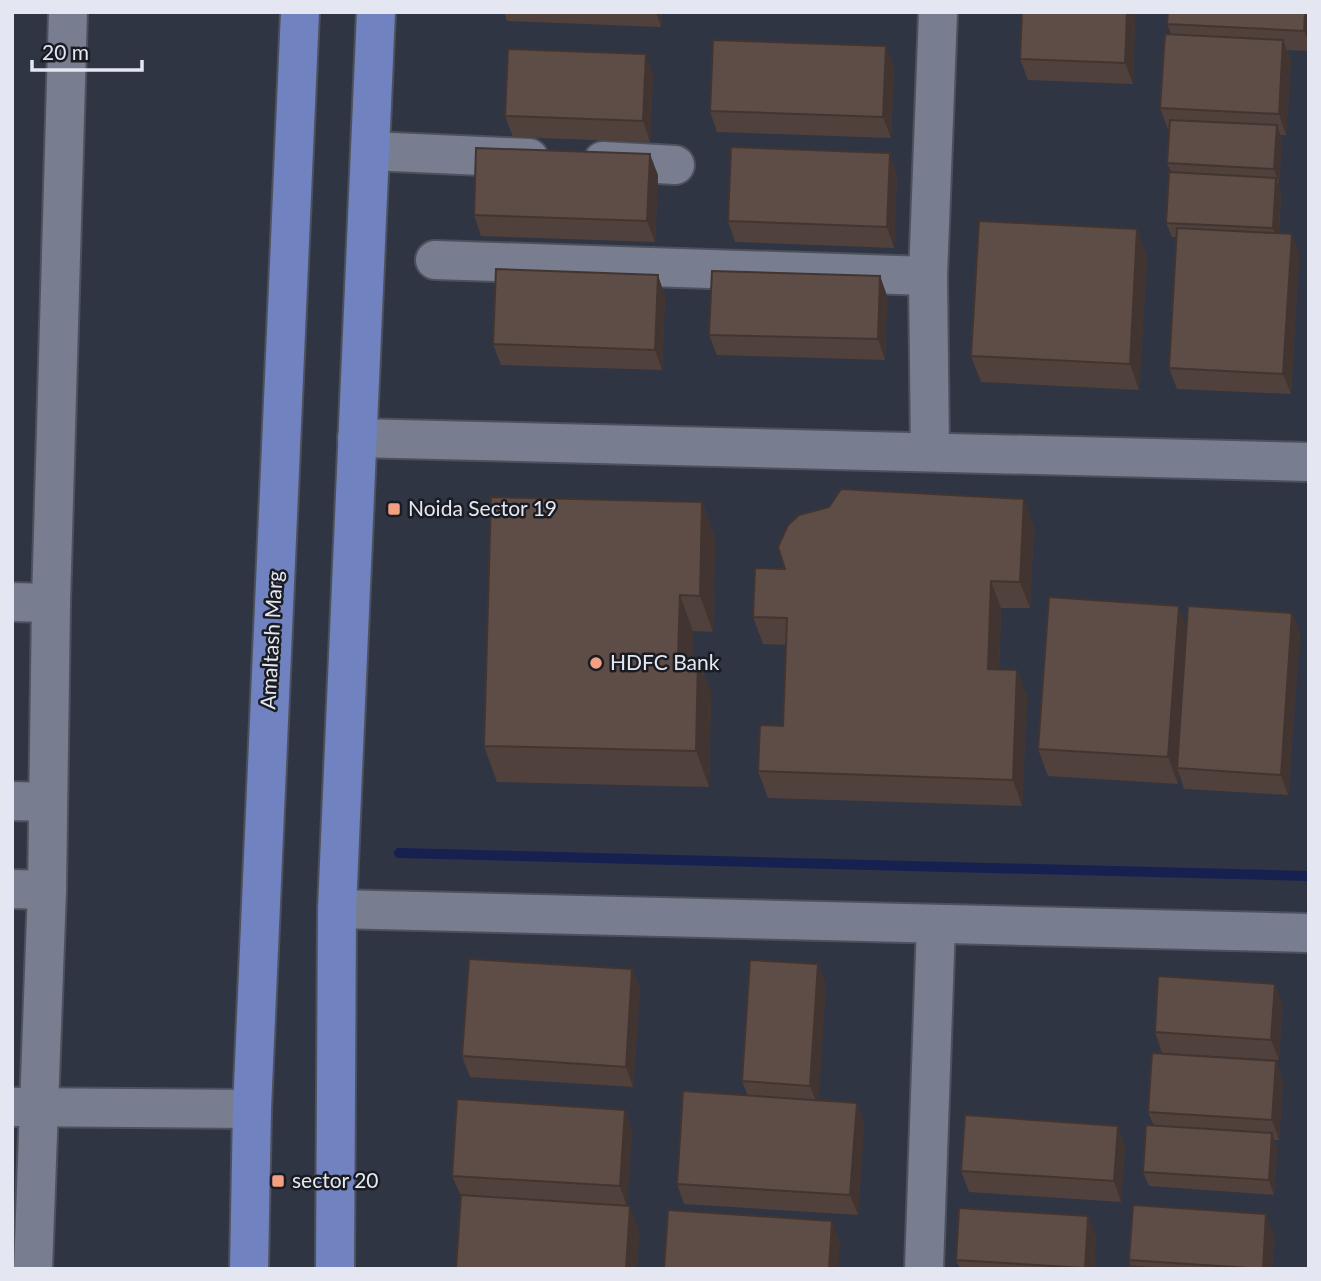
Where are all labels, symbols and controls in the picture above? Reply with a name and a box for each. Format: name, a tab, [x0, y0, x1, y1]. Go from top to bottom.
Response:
scale bar	[32, 28, 142, 72]
text: 20 m	[42, 39, 89, 64]
place label: Noida Sector 19	[408, 495, 557, 520]
marker: Noida Sector 19	[386, 501, 402, 517]
street label: Amaltash Marg	[254, 570, 287, 710]
place label: HDFC Bank	[610, 649, 720, 674]
marker: HDFC Bank	[588, 655, 604, 671]
place label: sector 20	[292, 1167, 379, 1192]
marker: sector 20	[270, 1173, 286, 1189]

